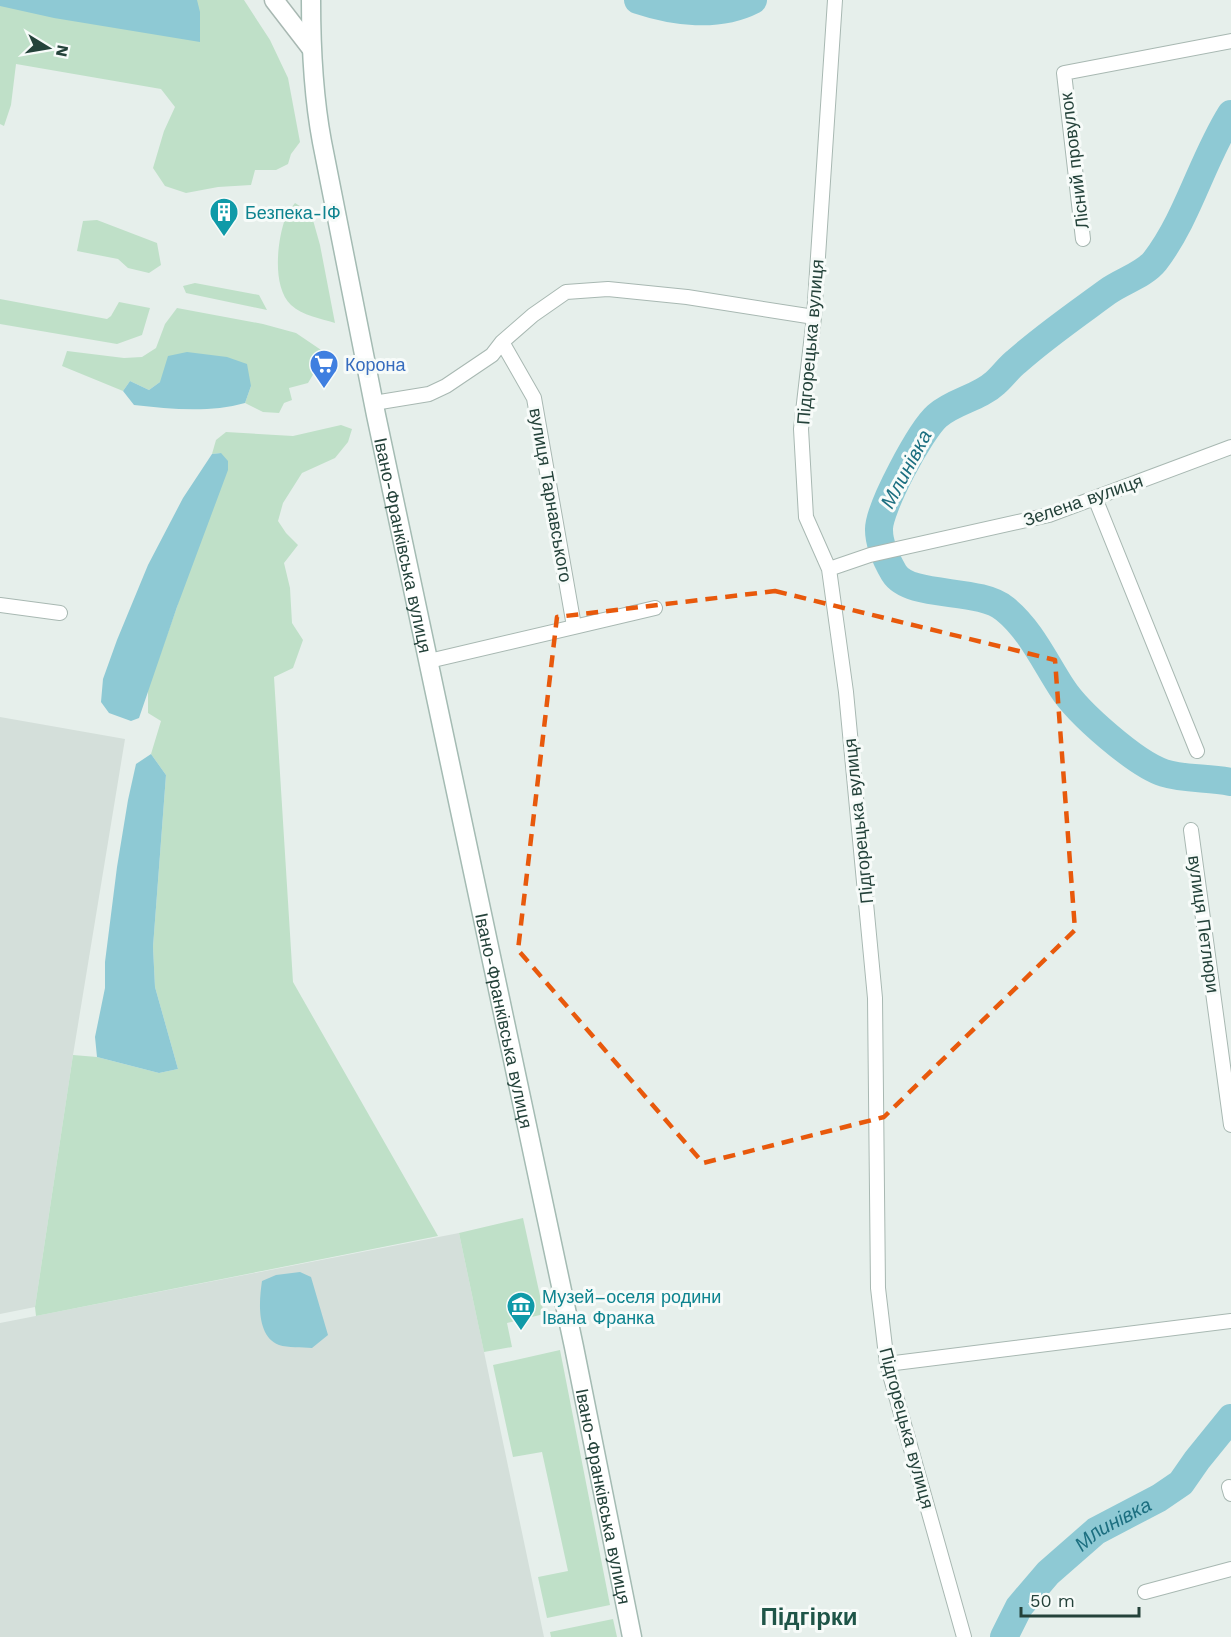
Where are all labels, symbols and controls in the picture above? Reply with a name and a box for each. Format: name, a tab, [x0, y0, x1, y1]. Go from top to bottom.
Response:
north arrow	[18, 18, 78, 78]
text: N	[52, 43, 73, 58]
street label: Лісний провулок	[1055, 92, 1093, 230]
building icon: Безпека-ІФ	[208, 196, 240, 238]
place label: Безпека-ІФ	[245, 202, 341, 223]
street label: Підгорецька вулиця	[792, 258, 828, 426]
supermarket icon: Корона	[308, 348, 340, 390]
place label: Корона	[345, 354, 406, 375]
street label: вулиця Тарнавського	[525, 406, 577, 584]
water label: Млинівка	[875, 426, 937, 512]
street label: Івано-Франківська вулиця	[371, 436, 437, 655]
street label: Зелена вулиця	[1020, 470, 1146, 530]
street label: Підгорецька вулиця	[839, 737, 877, 905]
street label: вулиця Петлюри	[1184, 854, 1224, 994]
street label: Івано-Франківська вулиця	[472, 911, 538, 1130]
place label: Музей–оселя родини Івана Франка	[542, 1286, 721, 1328]
museum icon: Музей–оселя родини Івана Франка	[505, 1290, 537, 1332]
street label: Підгорецька вулиця	[875, 1345, 939, 1511]
street label: Івано-Франківська вулиця	[572, 1387, 636, 1606]
water label: Млинівка	[1069, 1492, 1155, 1556]
scale bar	[1021, 1580, 1140, 1618]
text: 50 m	[1030, 1590, 1075, 1611]
district label: Підгірки	[760, 1603, 858, 1631]

